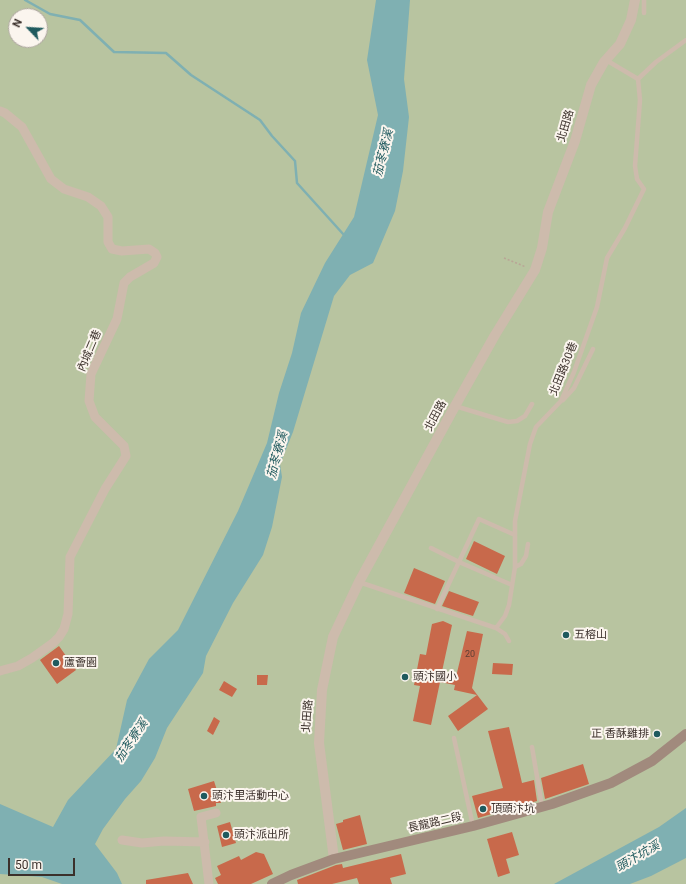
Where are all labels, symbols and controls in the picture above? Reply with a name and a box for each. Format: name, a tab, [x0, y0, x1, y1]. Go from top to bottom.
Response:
north arrow	[8, 8, 48, 48]
text: N	[10, 17, 25, 29]
street label: 北田路	[555, 108, 577, 144]
water label: 茄苳寮溪	[371, 128, 397, 178]
street label: 內城二巷	[75, 328, 105, 374]
street label: 北田路30巷	[547, 340, 581, 398]
street label: 北田路	[422, 398, 450, 434]
water label: 茄苳寮溪	[265, 430, 291, 480]
place label: 五榕山	[574, 628, 607, 642]
marker: 五榕山	[561, 630, 571, 640]
house number: 20	[465, 650, 475, 660]
place label: 蘆薈園	[64, 656, 97, 670]
marker: 蘆薈園	[51, 658, 61, 668]
place label: 頭汴國小	[413, 670, 457, 684]
marker: 頭汴國小	[400, 672, 410, 682]
street label: 北田路	[300, 699, 316, 733]
water label: 茄苳寮溪	[113, 717, 151, 765]
place label: 正 香酥雞排	[591, 727, 649, 741]
marker: 正 香酥雞排	[652, 729, 662, 739]
place label: 頭汴里活動中心	[212, 789, 289, 803]
marker: 頭汴里活動中心	[199, 791, 209, 801]
place label: 頂頭汴坑	[491, 802, 535, 816]
marker: 頂頭汴坑	[478, 804, 488, 814]
street label: 長龍路二段	[407, 810, 463, 836]
place label: 頭汴派出所	[234, 828, 289, 842]
marker: 頭汴派出所	[221, 830, 231, 840]
water label: 頭汴坑溪	[614, 839, 662, 875]
scale bar	[10, 850, 77, 876]
text: 50 m	[15, 858, 42, 872]

